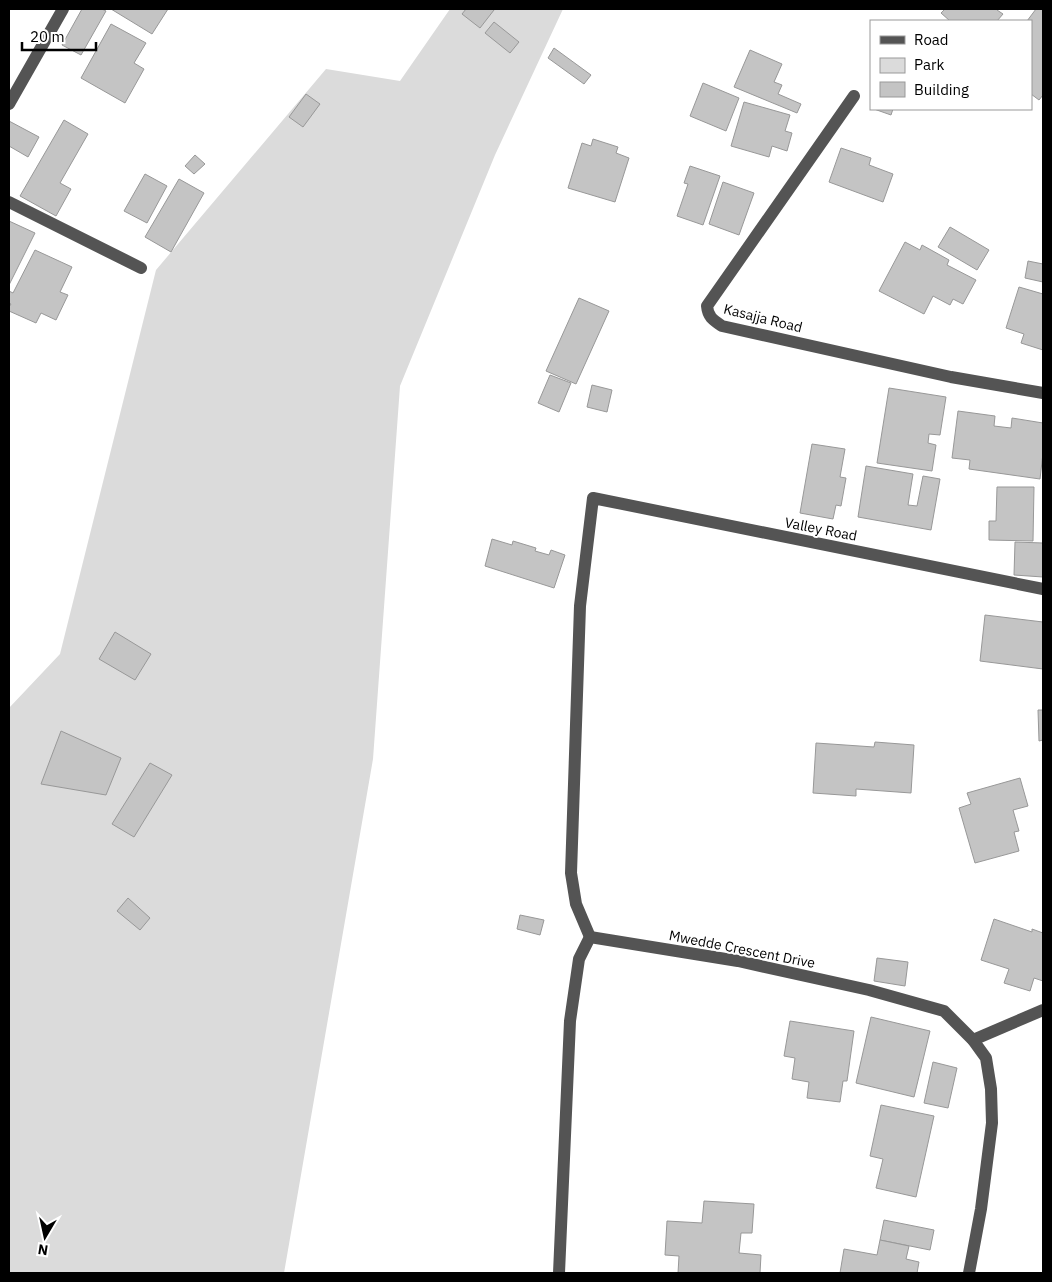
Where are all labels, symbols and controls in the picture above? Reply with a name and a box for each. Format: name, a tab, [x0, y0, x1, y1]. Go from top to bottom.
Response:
scale bar	[22, 20, 96, 52]
legend	[870, 20, 1032, 110]
text: 20 m	[30, 27, 65, 46]
text: Road	[914, 30, 949, 49]
text: Park	[914, 55, 944, 74]
text: Building	[914, 80, 969, 99]
street label: Kasajja Road	[722, 300, 804, 336]
street label: Valley Road	[783, 513, 859, 545]
street label: Mwedde Crescent Drive	[667, 926, 817, 972]
north arrow	[20, 1212, 70, 1262]
text: N	[37, 1240, 49, 1260]

